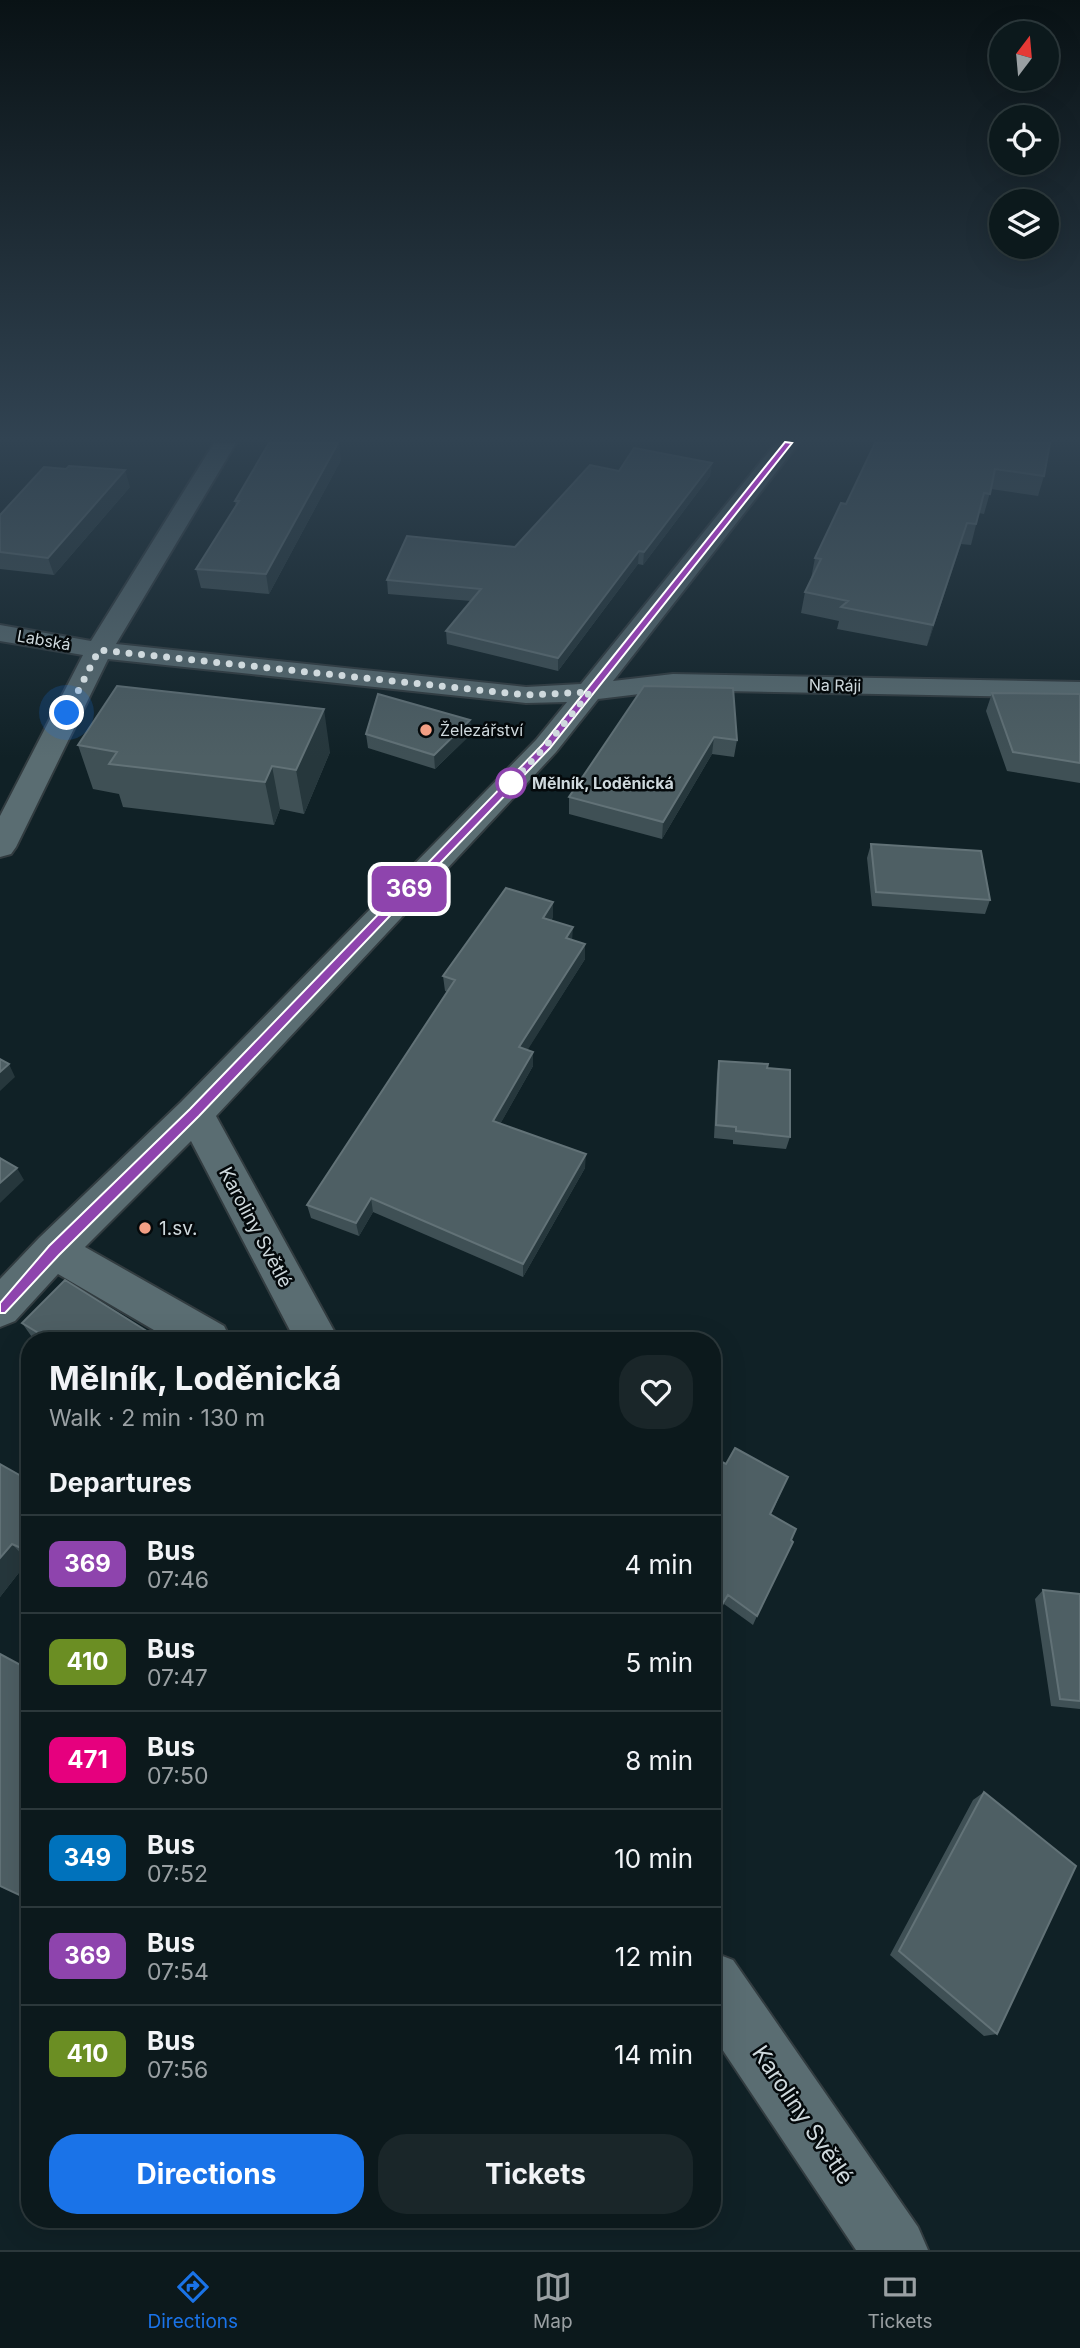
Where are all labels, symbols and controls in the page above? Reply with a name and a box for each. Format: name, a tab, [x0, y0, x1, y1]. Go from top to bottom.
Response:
north arrow	[989, 21, 1059, 91]
map controls	[989, 21, 1059, 259]
button: locate	[989, 105, 1059, 175]
button: layers	[989, 189, 1059, 259]
street label: Labská	[16, 625, 72, 655]
street label: Na Ráji	[809, 675, 861, 695]
your location	[49, 695, 84, 730]
place label: Železářství	[440, 720, 523, 740]
marker: Železářství	[418, 722, 434, 738]
marker: Mělník, Loděnická	[496, 768, 526, 798]
place label: Mělník, Loděnická	[532, 773, 674, 793]
line badge: 369	[369, 866, 449, 912]
text: 369	[386, 874, 432, 903]
street label: Karoliny Světlé	[214, 1163, 297, 1291]
place label: 1.sv.	[159, 1217, 198, 1240]
marker: 1.sv.	[137, 1220, 153, 1236]
button: heart	[619, 1355, 693, 1429]
text: Mělník, Loděnická	[49, 1358, 341, 1398]
text: Walk · 2 min · 130 m	[49, 1404, 265, 1432]
text: Departures	[49, 1467, 192, 1498]
text: Bus	[147, 1535, 195, 1566]
text: 369	[64, 1549, 111, 1578]
text: 4 min	[624, 1549, 693, 1580]
text: 07:46	[147, 1566, 209, 1594]
text: Bus	[147, 1633, 195, 1664]
text: 410	[67, 1647, 108, 1676]
text: 5 min	[625, 1647, 693, 1678]
text: 07:47	[147, 1664, 208, 1692]
text: Bus	[147, 1731, 195, 1762]
text: 471	[67, 1745, 108, 1774]
text: 8 min	[625, 1745, 693, 1776]
text: 07:50	[147, 1762, 208, 1790]
text: Bus	[147, 1829, 195, 1860]
text: 349	[64, 1843, 111, 1872]
text: 10 min	[614, 1843, 693, 1874]
text: 07:52	[147, 1860, 208, 1888]
text: Bus	[147, 1927, 195, 1958]
text: 369	[64, 1941, 111, 1970]
text: 12 min	[615, 1941, 693, 1972]
text: 07:54	[147, 1958, 209, 1986]
text: Bus	[147, 2025, 195, 2056]
text: 410	[67, 2039, 108, 2068]
text: 14 min	[614, 2039, 693, 2070]
street label: Karoliny Světlé	[746, 2040, 860, 2190]
text: 07:56	[147, 2056, 208, 2084]
button: Directions	[49, 2134, 364, 2214]
button: Tickets	[378, 2134, 693, 2214]
tab: Directions	[148, 2268, 238, 2333]
tab: Map	[533, 2268, 573, 2333]
tab: Tickets	[868, 2268, 932, 2333]

